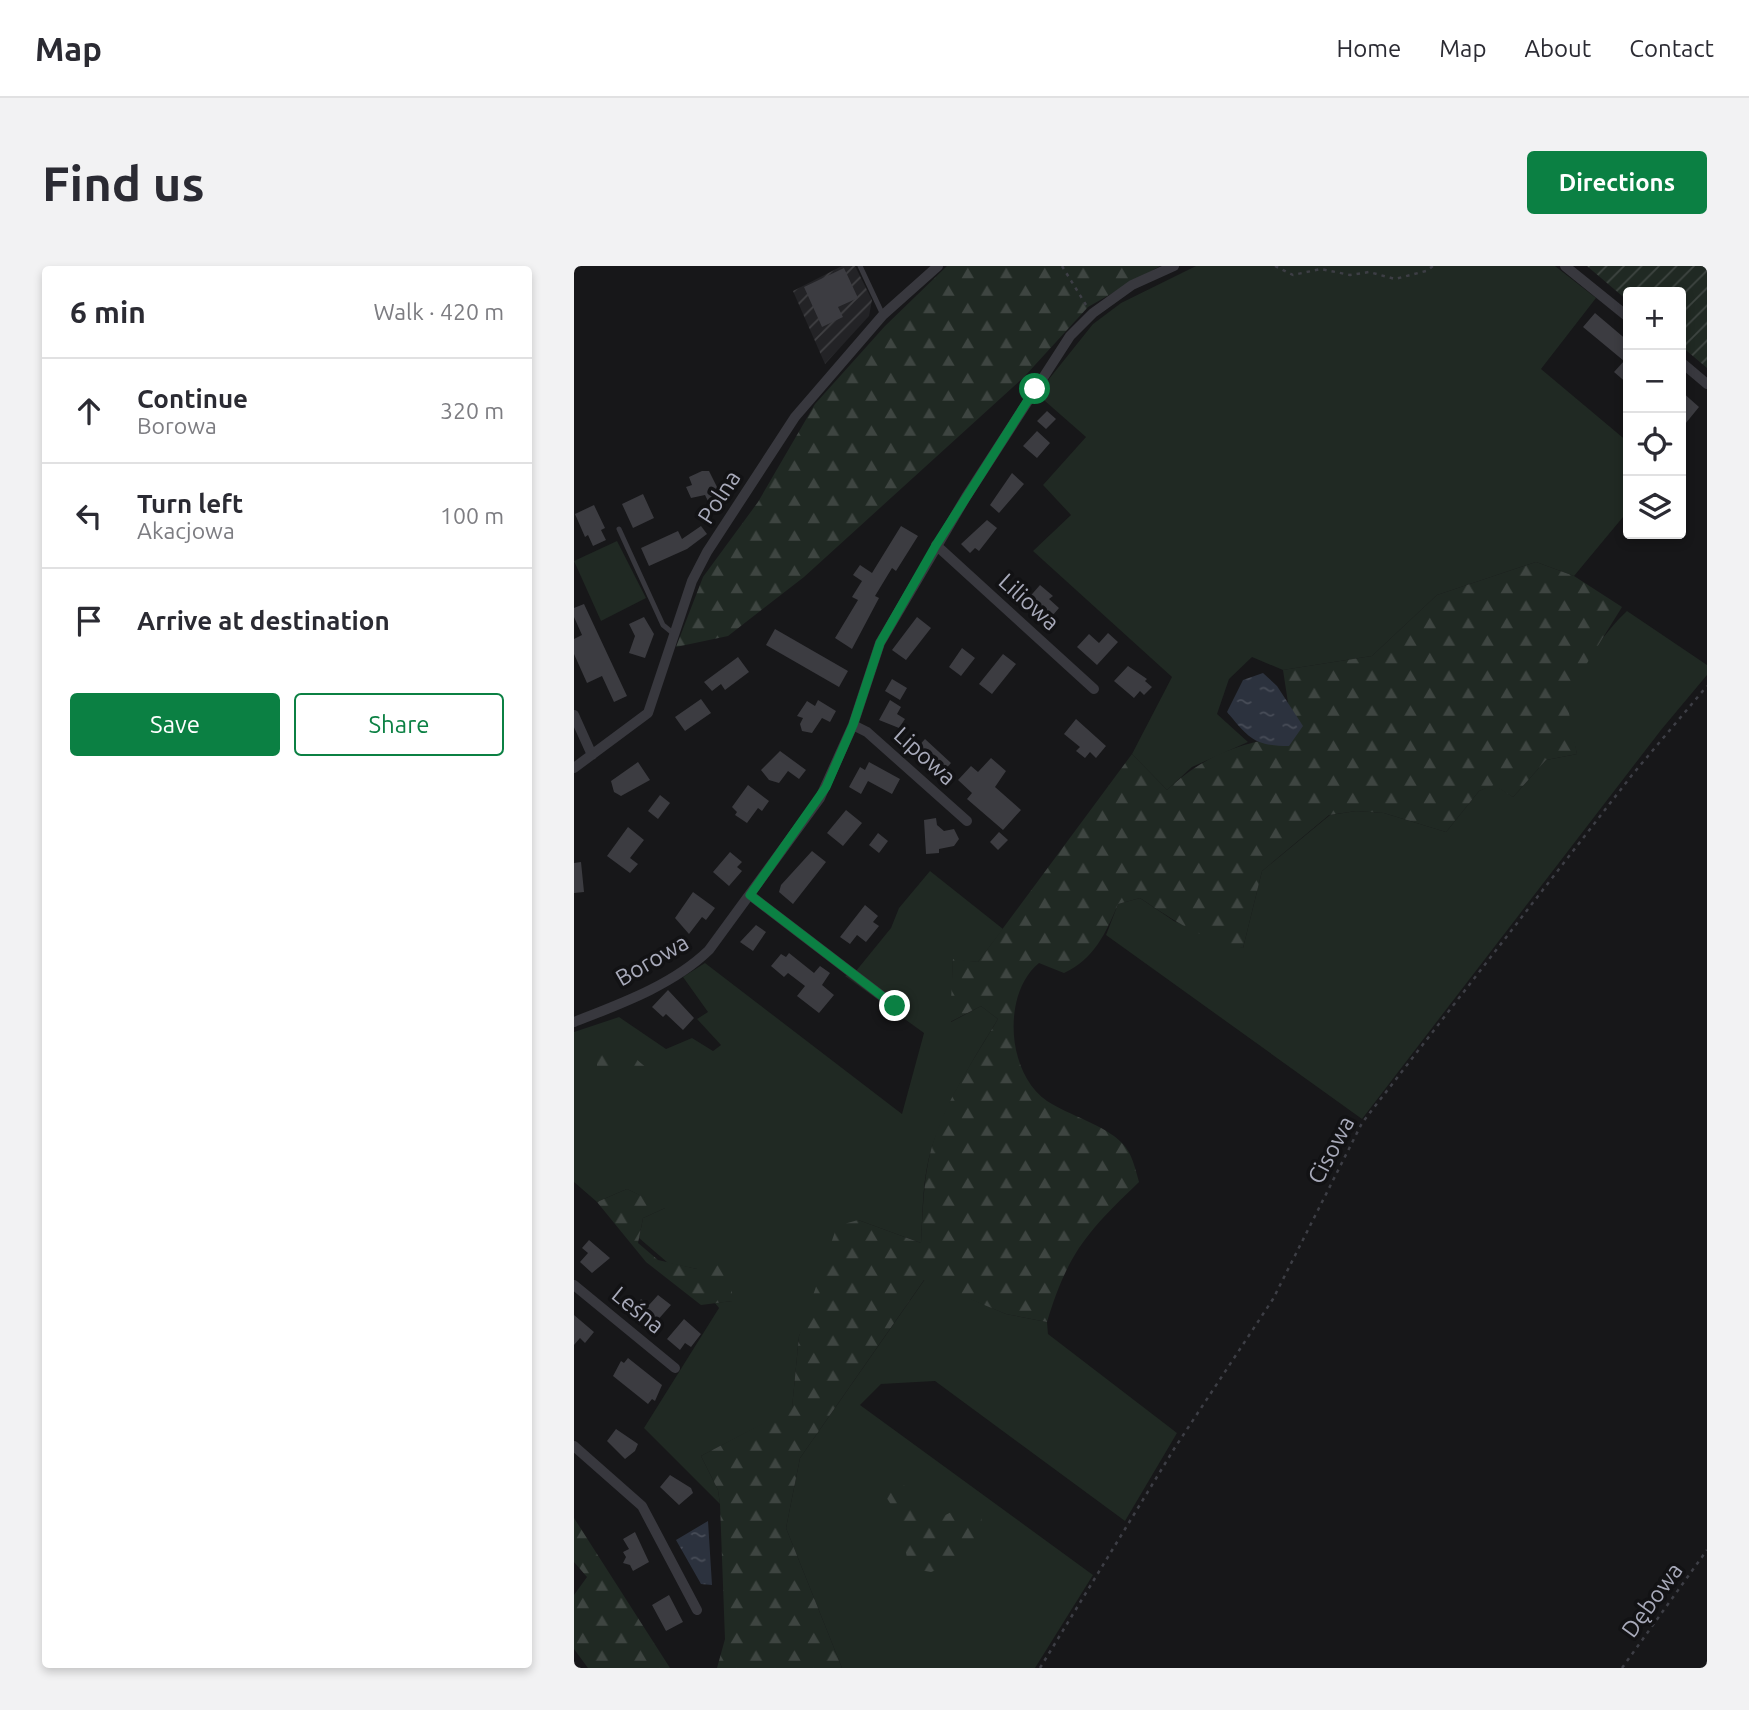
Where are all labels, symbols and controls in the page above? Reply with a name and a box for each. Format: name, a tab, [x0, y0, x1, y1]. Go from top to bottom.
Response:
text: Map	[35, 30, 102, 67]
text: Home	[1336, 35, 1401, 62]
text: Map	[1439, 35, 1486, 62]
text: About	[1524, 35, 1591, 62]
text: Contact	[1629, 35, 1714, 62]
button: Directions	[1527, 151, 1707, 214]
text: Find us	[42, 155, 205, 210]
map controls	[1623, 287, 1686, 539]
button: +	[1623, 287, 1686, 350]
text: 6 min	[70, 295, 146, 329]
text: Walk · 420 m	[373, 299, 504, 324]
button: −	[1623, 350, 1686, 413]
route start	[1019, 373, 1050, 404]
text: Continue	[137, 384, 248, 413]
icon: ahead	[70, 392, 108, 430]
text: 320 m	[440, 398, 504, 423]
text: Borowa	[137, 413, 217, 438]
button: locate	[1623, 413, 1686, 476]
street label: Polna	[692, 466, 745, 528]
button: layers	[1623, 476, 1686, 539]
text: Turn left	[137, 489, 243, 518]
icon: left	[70, 497, 108, 535]
text: 100 m	[440, 503, 504, 528]
text: Akacjowa	[137, 518, 235, 543]
street label: Liliowa	[994, 568, 1064, 635]
icon: arrive	[70, 602, 108, 640]
text: Arrive at destination	[137, 606, 390, 635]
button: Save	[70, 693, 280, 756]
button: Share	[294, 693, 504, 756]
street label: Lipowa	[890, 722, 961, 790]
street label: Borowa	[611, 929, 693, 990]
route end	[879, 990, 910, 1021]
street label: Cisowa	[1302, 1112, 1359, 1188]
street label: Leśna	[607, 1281, 669, 1338]
street label: Dębowa	[1616, 1558, 1687, 1642]

